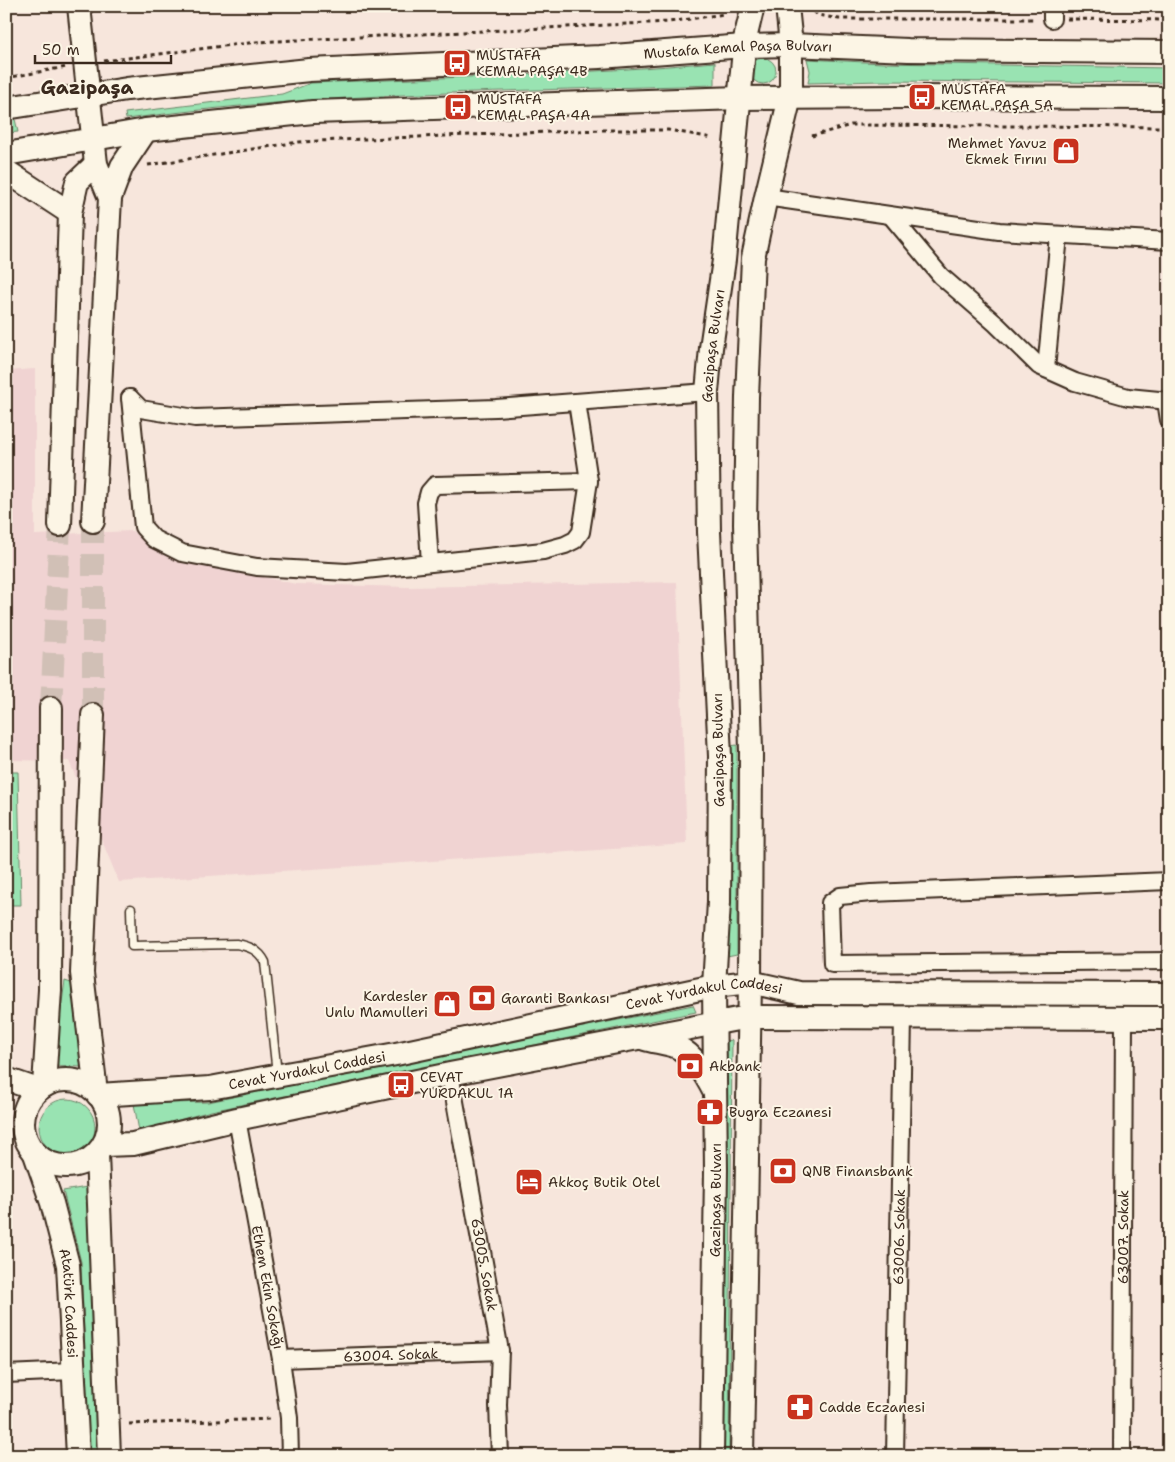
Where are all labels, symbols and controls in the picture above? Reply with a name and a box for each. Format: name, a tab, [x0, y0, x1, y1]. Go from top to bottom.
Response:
scale bar	[35, 32, 171, 64]
street label: Mustafa Kemal Paşa Bulvarı	[643, 36, 833, 63]
text: 50 m	[42, 40, 80, 60]
place label: MUSTAFA KEMAL PAŞA 4B	[476, 46, 587, 80]
bus stop icon: MUSTAFA KEMAL PAŞA 4B	[442, 48, 472, 78]
district label: Gazipaşa	[40, 75, 134, 100]
place label: MUSTAFA KEMAL PAŞA 5A	[941, 80, 1053, 114]
bus stop icon: MUSTAFA KEMAL PAŞA 5A	[907, 82, 937, 112]
place label: MUSTAFA KEMAL PAŞA 4A	[477, 90, 590, 124]
bus stop icon: MUSTAFA KEMAL PAŞA 4A	[443, 92, 473, 122]
place label: Mehmet Yavuz Ekmek Fırını	[948, 134, 1047, 168]
shop icon: Mehmet Yavuz Ekmek Fırını	[1051, 136, 1081, 166]
street label: Gazipaşa Bulvarı	[698, 288, 729, 403]
street label: Gazipaşa Bulvarı	[708, 693, 728, 807]
street label: Cevat Yurdakul Caddesi	[624, 973, 784, 1014]
bank icon: Garanti Bankası	[467, 983, 497, 1013]
place label: Kardesler Unlu Mamulleri	[325, 987, 428, 1021]
shop icon: Kardesler Unlu Mamulleri	[432, 989, 462, 1019]
place label: Garanti Bankası	[501, 989, 610, 1007]
street label: Cevat Yurdakul Caddesi	[227, 1047, 387, 1093]
bank icon: Akbank	[675, 1051, 705, 1081]
place label: Akbank	[709, 1057, 760, 1075]
place label: CEVAT YURDAKUL 1A	[420, 1068, 513, 1102]
bus stop icon: CEVAT YURDAKUL 1A	[386, 1070, 416, 1100]
pharmacy icon: Bugra Eczanesi	[695, 1097, 725, 1127]
place label: Bugra Eczanesi	[729, 1103, 832, 1121]
street label: Gazipaşa Bulvarı	[706, 1143, 725, 1257]
bank icon: QNB Finansbank	[768, 1156, 798, 1186]
place label: QNB Finansbank	[802, 1162, 913, 1180]
hotel icon: Akkoç Butik Otel	[514, 1167, 544, 1197]
place label: Akkoç Butik Otel	[548, 1173, 661, 1191]
street label: 63006. Sokak	[889, 1189, 909, 1285]
street label: 63007. Sokak	[1114, 1190, 1132, 1284]
street label: 63005. Sokak	[467, 1217, 502, 1313]
street label: Ethem Ekin Sokağı	[248, 1224, 288, 1351]
street label: Atatürk Caddesi	[55, 1246, 82, 1359]
street label: 63004. Sokak	[343, 1344, 439, 1366]
pharmacy icon: Cadde Eczanesi	[785, 1392, 815, 1422]
place label: Cadde Eczanesi	[819, 1398, 925, 1416]

